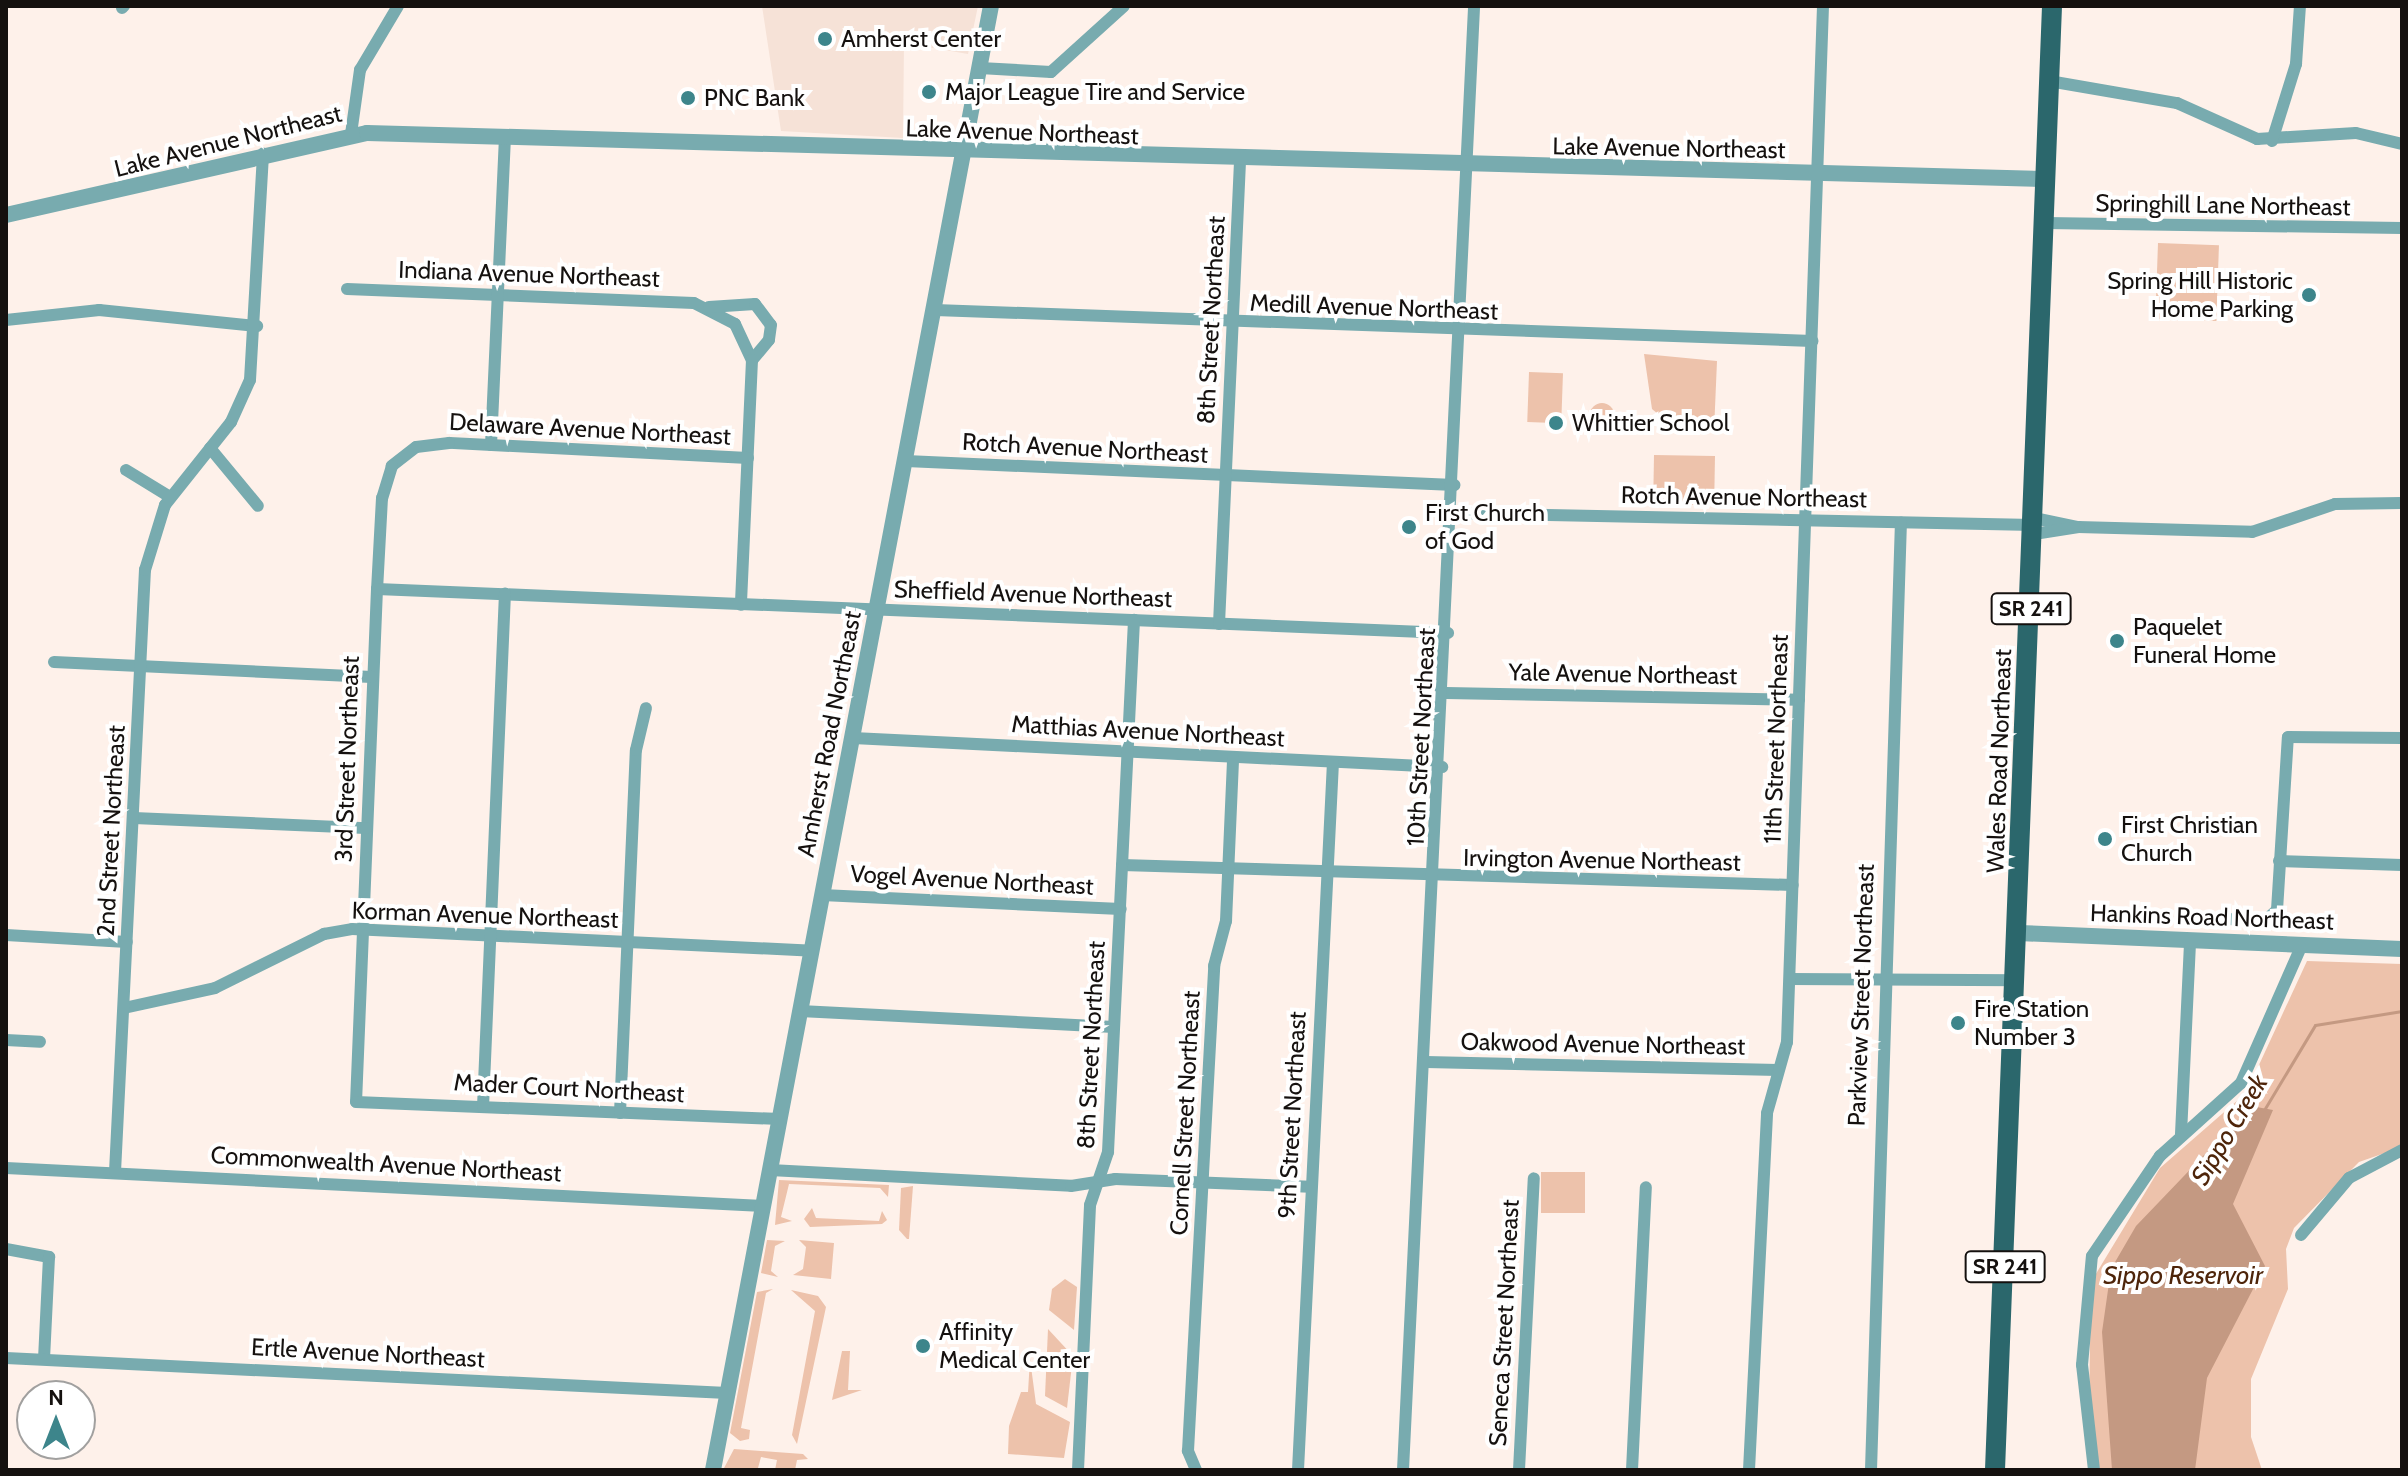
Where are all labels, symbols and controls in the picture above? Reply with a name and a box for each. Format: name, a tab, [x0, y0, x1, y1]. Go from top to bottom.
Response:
place label: Amherst Center	[841, 25, 1001, 53]
marker: Amherst Center	[816, 30, 834, 48]
place label: Major League Tire and Service	[945, 78, 1245, 106]
marker: Major League Tire and Service	[920, 83, 938, 101]
place label: PNC Bank	[704, 84, 805, 112]
marker: PNC Bank	[679, 89, 697, 107]
street label: Lake Avenue Northeast	[111, 99, 345, 183]
street label: Lake Avenue Northeast	[905, 114, 1139, 150]
street label: Lake Avenue Northeast	[1552, 132, 1786, 164]
street label: Springhill Lane Northeast	[2095, 188, 2351, 222]
street label: 8th Street Northeast	[1191, 215, 1231, 425]
street label: Indiana Avenue Northeast	[398, 255, 660, 293]
place label: Spring Hill Historic Home Parking	[2107, 267, 2293, 323]
marker: Spring Hill Historic Home Parking	[2300, 286, 2318, 304]
street label: Medill Avenue Northeast	[1249, 288, 1499, 326]
street label: Delaware Avenue Northeast	[448, 407, 732, 451]
place label: Whittier School	[1572, 409, 1729, 437]
marker: Whittier School	[1547, 414, 1565, 432]
street label: Rotch Avenue Northeast	[961, 427, 1209, 469]
street label: Rotch Avenue Northeast	[1621, 480, 1867, 514]
place label: First Church of God	[1425, 499, 1545, 555]
marker: First Church of God	[1400, 518, 1418, 536]
street label: Sheffield Avenue Northeast	[893, 575, 1173, 613]
road number: SR 241	[1989, 591, 2073, 627]
street label: Amherst Road Northeast	[791, 609, 867, 859]
place label: Paquelet Funeral Home	[2133, 613, 2276, 669]
street label: 10th Street Northeast	[1401, 627, 1441, 847]
marker: Paquelet Funeral Home	[2108, 632, 2126, 650]
street label: 11th Street Northeast	[1758, 634, 1794, 844]
street label: Wales Road Northeast	[1981, 648, 2017, 874]
street label: 3rd Street Northeast	[329, 655, 365, 863]
street label: Yale Avenue Northeast	[1509, 658, 1737, 690]
street label: Matthias Avenue Northeast	[1011, 709, 1285, 753]
street label: 2nd Street Northeast	[91, 724, 131, 938]
place label: First Christian Church	[2121, 811, 2258, 867]
marker: First Christian Church	[2096, 830, 2114, 848]
street label: Irvington Avenue Northeast	[1463, 843, 1741, 877]
street label: Vogel Avenue Northeast	[850, 859, 1094, 901]
street label: Parkview Street Northeast	[1842, 863, 1880, 1127]
street label: Korman Avenue Northeast	[351, 896, 619, 934]
street label: Hankins Road Northeast	[2090, 898, 2334, 936]
street label: 8th Street Northeast	[1071, 940, 1111, 1150]
street label: Cornell Street Northeast	[1164, 990, 1206, 1236]
place label: Fire Station Number 3	[1974, 995, 2089, 1051]
street label: 9th Street Northeast	[1272, 1011, 1312, 1219]
marker: Fire Station Number 3	[1949, 1014, 1967, 1032]
street label: Oakwood Avenue Northeast	[1460, 1027, 1746, 1061]
street label: Mader Court Northeast	[453, 1068, 685, 1108]
water label: Sippo Creek	[2185, 1069, 2275, 1191]
street label: Commonwealth Avenue Northeast	[210, 1140, 562, 1188]
street label: Seneca Street Northeast	[1483, 1199, 1525, 1447]
road number: SR 241	[1963, 1249, 2047, 1285]
water label: Sippo Reservoir	[2103, 1260, 2263, 1292]
place label: Affinity Medical Center	[939, 1318, 1090, 1374]
street label: Ertle Avenue Northeast	[251, 1333, 485, 1373]
marker: Affinity Medical Center	[914, 1337, 932, 1355]
north arrow	[16, 1380, 96, 1460]
text: N	[48, 1384, 64, 1411]

